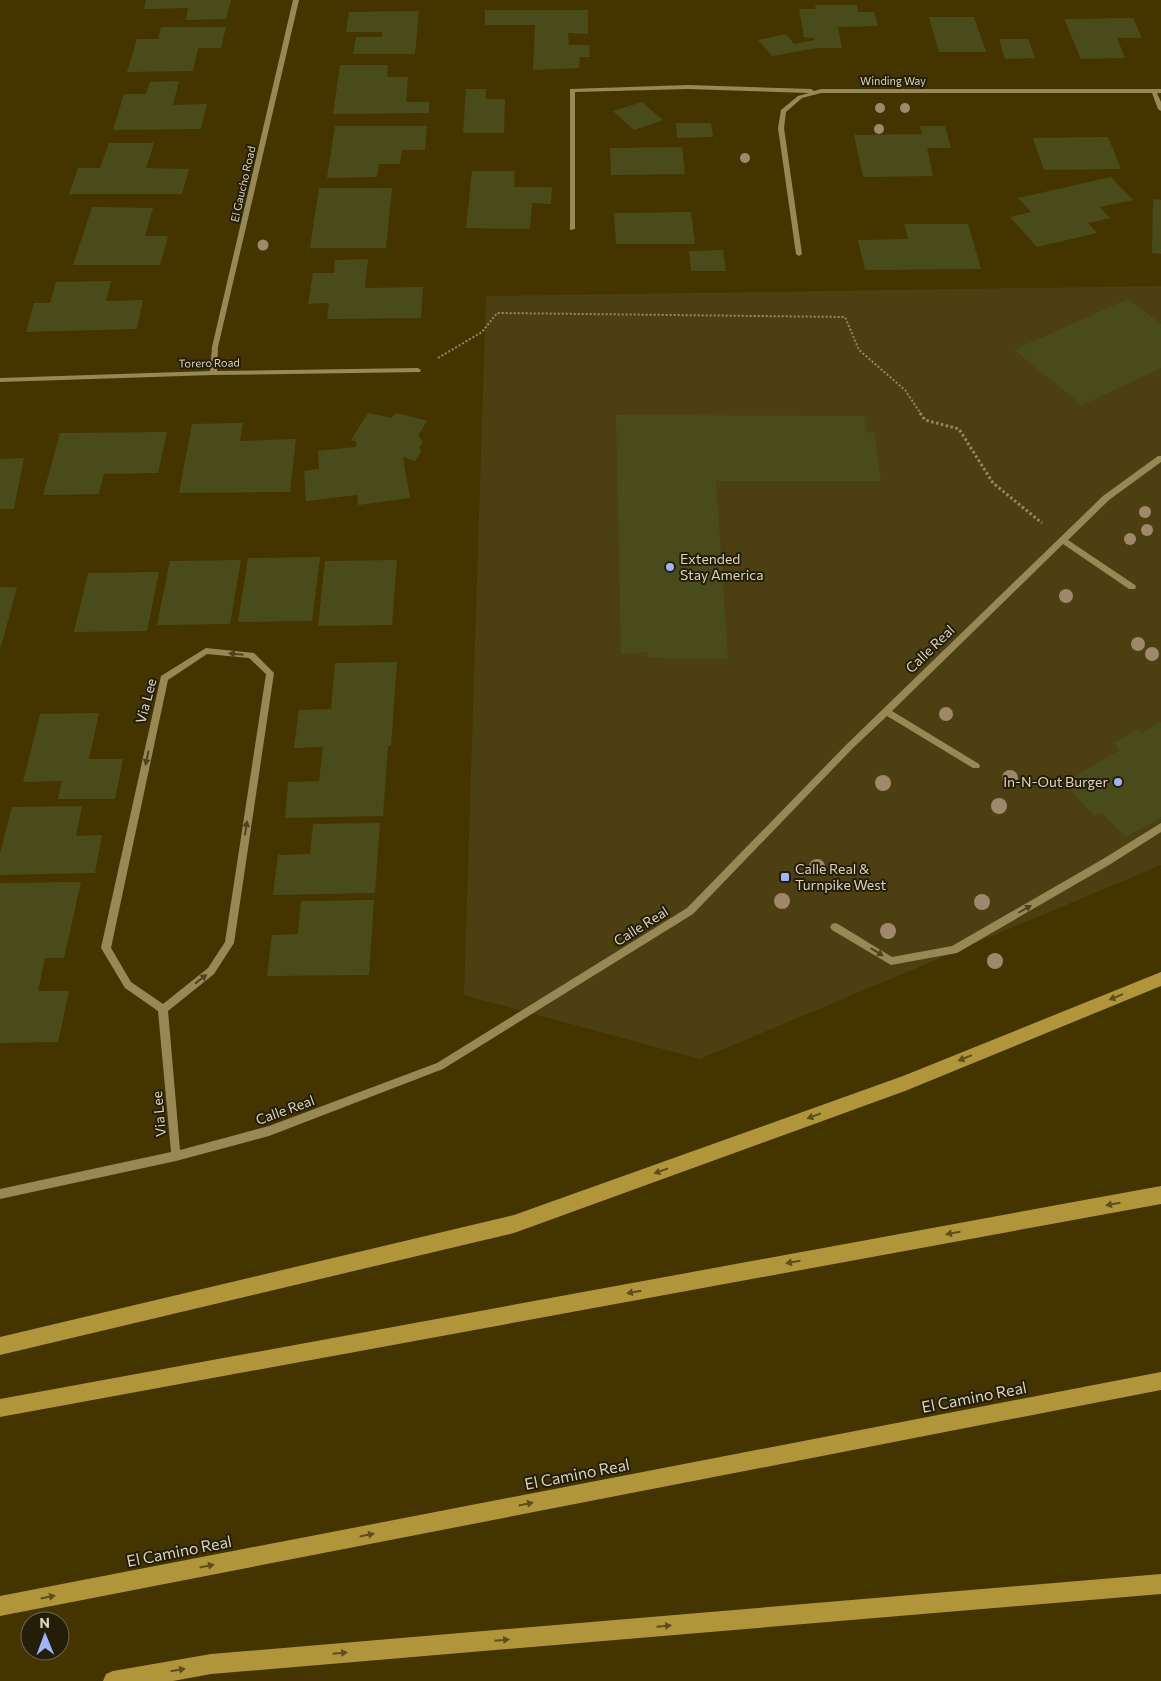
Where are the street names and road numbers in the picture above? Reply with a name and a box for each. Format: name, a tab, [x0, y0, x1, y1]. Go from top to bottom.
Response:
street label: Winding Way	[860, 74, 926, 87]
street label: El Gaucho Road	[227, 145, 258, 223]
street label: Torero Road	[178, 355, 240, 370]
street label: Calle Real	[902, 621, 958, 676]
street label: Via Lee	[131, 676, 160, 725]
street label: Calle Real	[610, 902, 671, 949]
street label: Via Lee	[148, 1090, 169, 1138]
street label: Calle Real	[253, 1091, 317, 1128]
street label: El Camino Real	[920, 1377, 1028, 1416]
street label: El Camino Real	[523, 1454, 631, 1493]
street label: El Camino Real	[125, 1531, 233, 1570]

